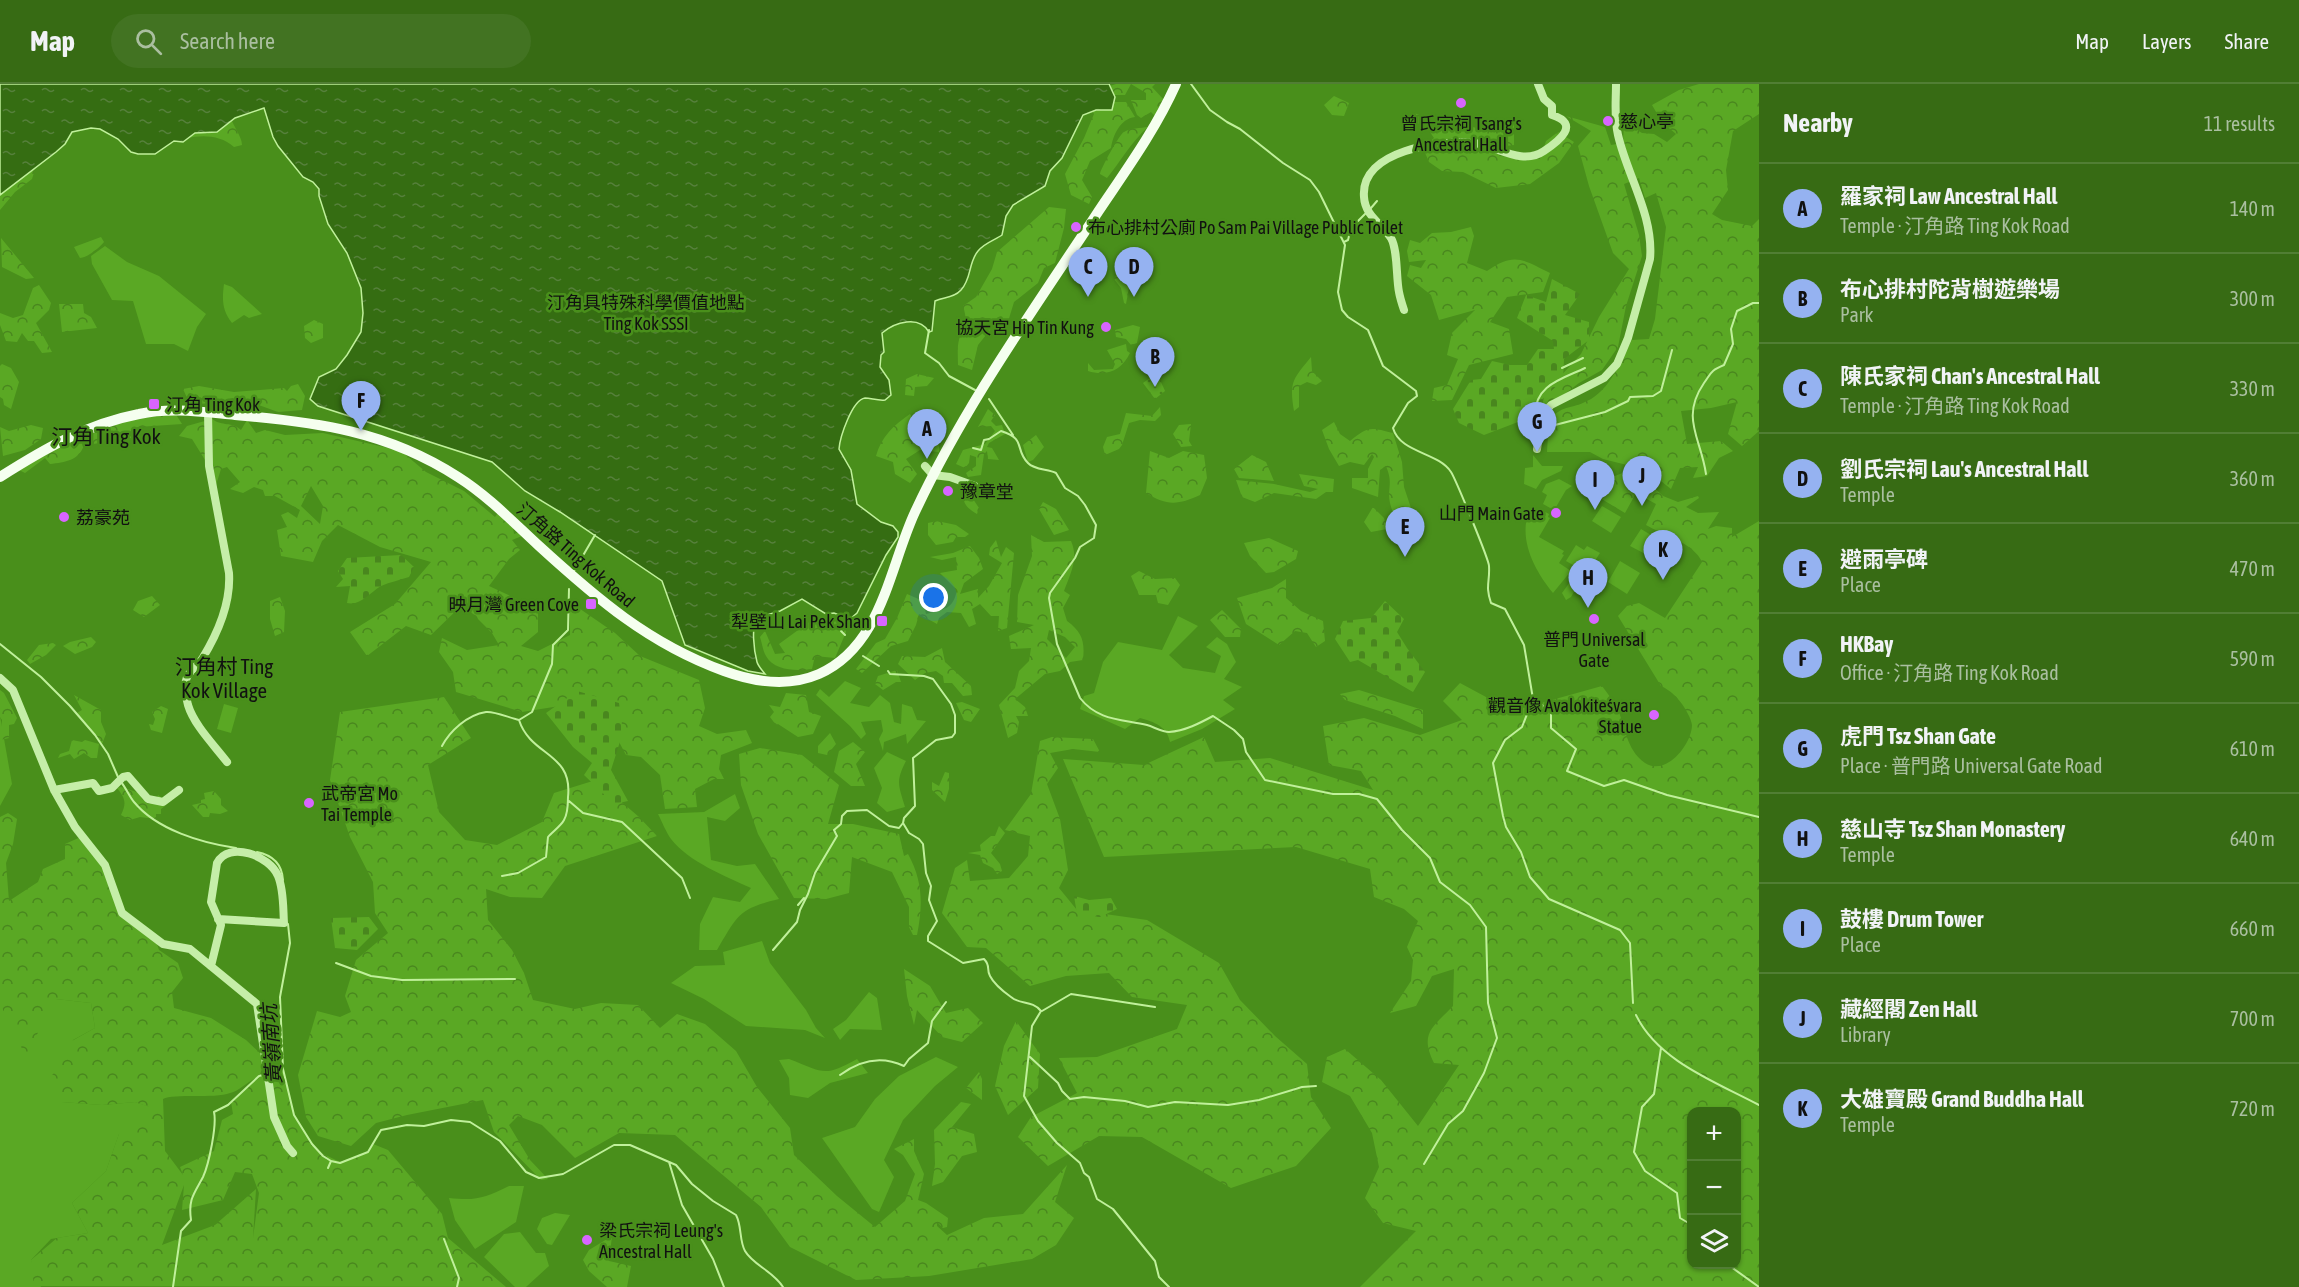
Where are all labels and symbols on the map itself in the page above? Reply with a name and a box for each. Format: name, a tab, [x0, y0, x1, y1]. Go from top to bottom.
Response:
marker: 曾氏宗祠 Tsang's Ancestral Hall	[1454, 96, 1468, 110]
place label: 慈心亭	[1620, 111, 1674, 132]
place label: 曾氏宗祠 Tsang's Ancestral Hall	[1400, 113, 1522, 155]
marker: 慈心亭	[1601, 114, 1615, 128]
place label: 布心排村公廁 Po Sam Pai Village Public Toilet	[1088, 217, 1403, 238]
marker: 布心排村公廁 Po Sam Pai Village Public Toilet	[1069, 220, 1083, 234]
pin: C	[1068, 248, 1108, 297]
pin: D	[1114, 248, 1154, 297]
park label: 汀角具特殊科學價值地點 Ting Kok SSSI	[547, 292, 745, 334]
place label: 協天宮 Hip Tin Kung	[955, 317, 1094, 338]
marker: 協天宮 Hip Tin Kung	[1099, 320, 1113, 334]
pin: B	[1136, 338, 1174, 387]
pin: F	[342, 382, 380, 431]
place label: 汀角 Ting Kok	[166, 394, 260, 415]
marker: 汀角 Ting Kok	[147, 397, 161, 411]
pin: G	[1518, 402, 1556, 452]
pin: A	[908, 410, 946, 459]
district label: 汀角 Ting Kok	[51, 424, 161, 448]
pin: J	[1622, 456, 1662, 506]
pin: I	[1576, 460, 1614, 510]
place label: 豫章堂	[960, 481, 1014, 502]
marker: 豫章堂	[941, 484, 955, 498]
street label: 汀角路 Ting Kok Road	[513, 498, 639, 612]
place label: 山門 Main Gate	[1439, 503, 1544, 524]
marker: 山門 Main Gate	[1549, 506, 1563, 520]
place label: 荔豪苑	[76, 507, 130, 528]
pin: E	[1386, 508, 1424, 557]
marker: 荔豪苑	[57, 510, 71, 524]
pin: K	[1644, 530, 1682, 580]
pin: H	[1568, 558, 1608, 608]
your location	[919, 583, 948, 612]
place label: 映月灣 Green Cove	[448, 594, 579, 615]
marker: 映月灣 Green Cove	[584, 597, 598, 611]
place label: 犁壁山 Lai Pek Shan	[731, 611, 870, 632]
marker: 普門 Universal Gate	[1587, 612, 1601, 626]
marker: 犁壁山 Lai Pek Shan	[875, 614, 889, 628]
place label: 普門 Universal Gate	[1543, 629, 1645, 671]
district label: 汀角村 Ting Kok Village	[175, 654, 273, 702]
place label: 觀音像 Avalokiteśvara Statue	[1488, 695, 1642, 737]
marker: 觀音像 Avalokiteśvara Statue	[1647, 708, 1661, 722]
place label: 武帝宮 Mo Tai Temple	[321, 783, 398, 825]
marker: 武帝宮 Mo Tai Temple	[302, 796, 316, 810]
water label: 黃嶺南坑	[257, 1000, 285, 1085]
place label: 梁氏宗祠 Leung's Ancestral Hall	[599, 1220, 723, 1262]
marker: 梁氏宗祠 Leung's Ancestral Hall	[580, 1233, 594, 1247]

